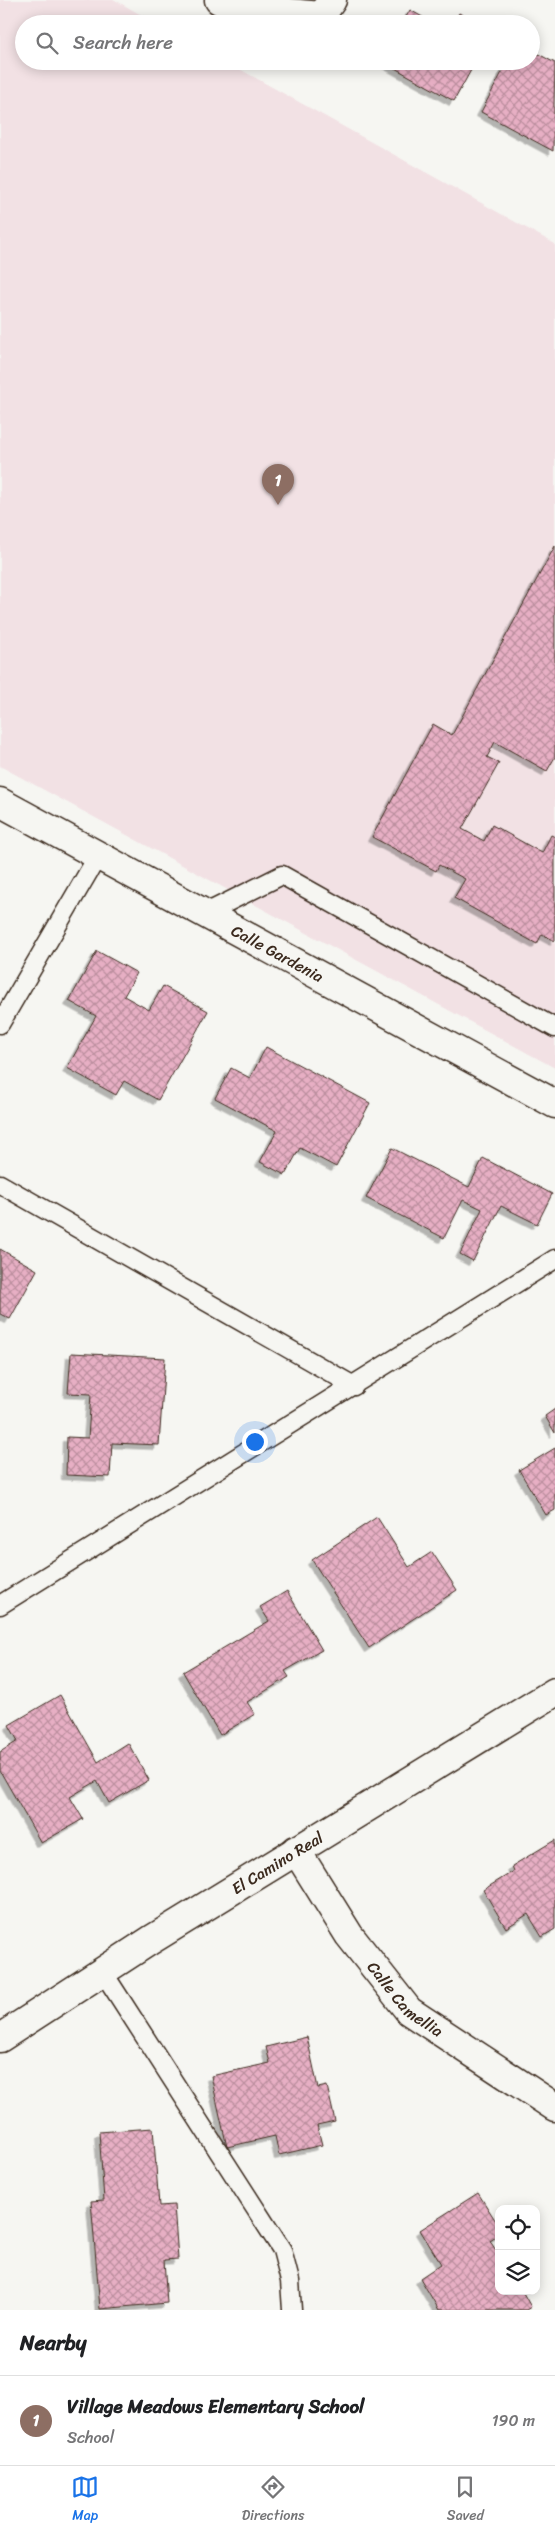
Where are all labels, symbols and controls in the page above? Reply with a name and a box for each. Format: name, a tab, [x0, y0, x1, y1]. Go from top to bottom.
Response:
search box	[15, 15, 540, 70]
text: Search here	[73, 26, 173, 59]
icon: search	[33, 29, 61, 57]
pin: 1	[262, 464, 294, 505]
street label: Calle Gardenia	[226, 916, 329, 990]
your location	[242, 1429, 268, 1455]
street label: El Camino Real	[225, 1823, 329, 1902]
street label: Calle Camellia	[360, 1954, 449, 2044]
map controls	[495, 2205, 540, 2295]
button: locate	[495, 2205, 540, 2250]
button: layers	[495, 2250, 540, 2295]
text: Nearby	[20, 2324, 86, 2362]
text: Village Meadows Elementary School	[67, 2390, 364, 2423]
text: 1	[33, 2406, 39, 2435]
text: 190 m	[492, 2406, 535, 2435]
text: School	[67, 2423, 114, 2452]
tab: Map	[71, 2473, 99, 2528]
tab: Directions	[242, 2473, 304, 2528]
tab: Saved	[447, 2473, 484, 2528]

